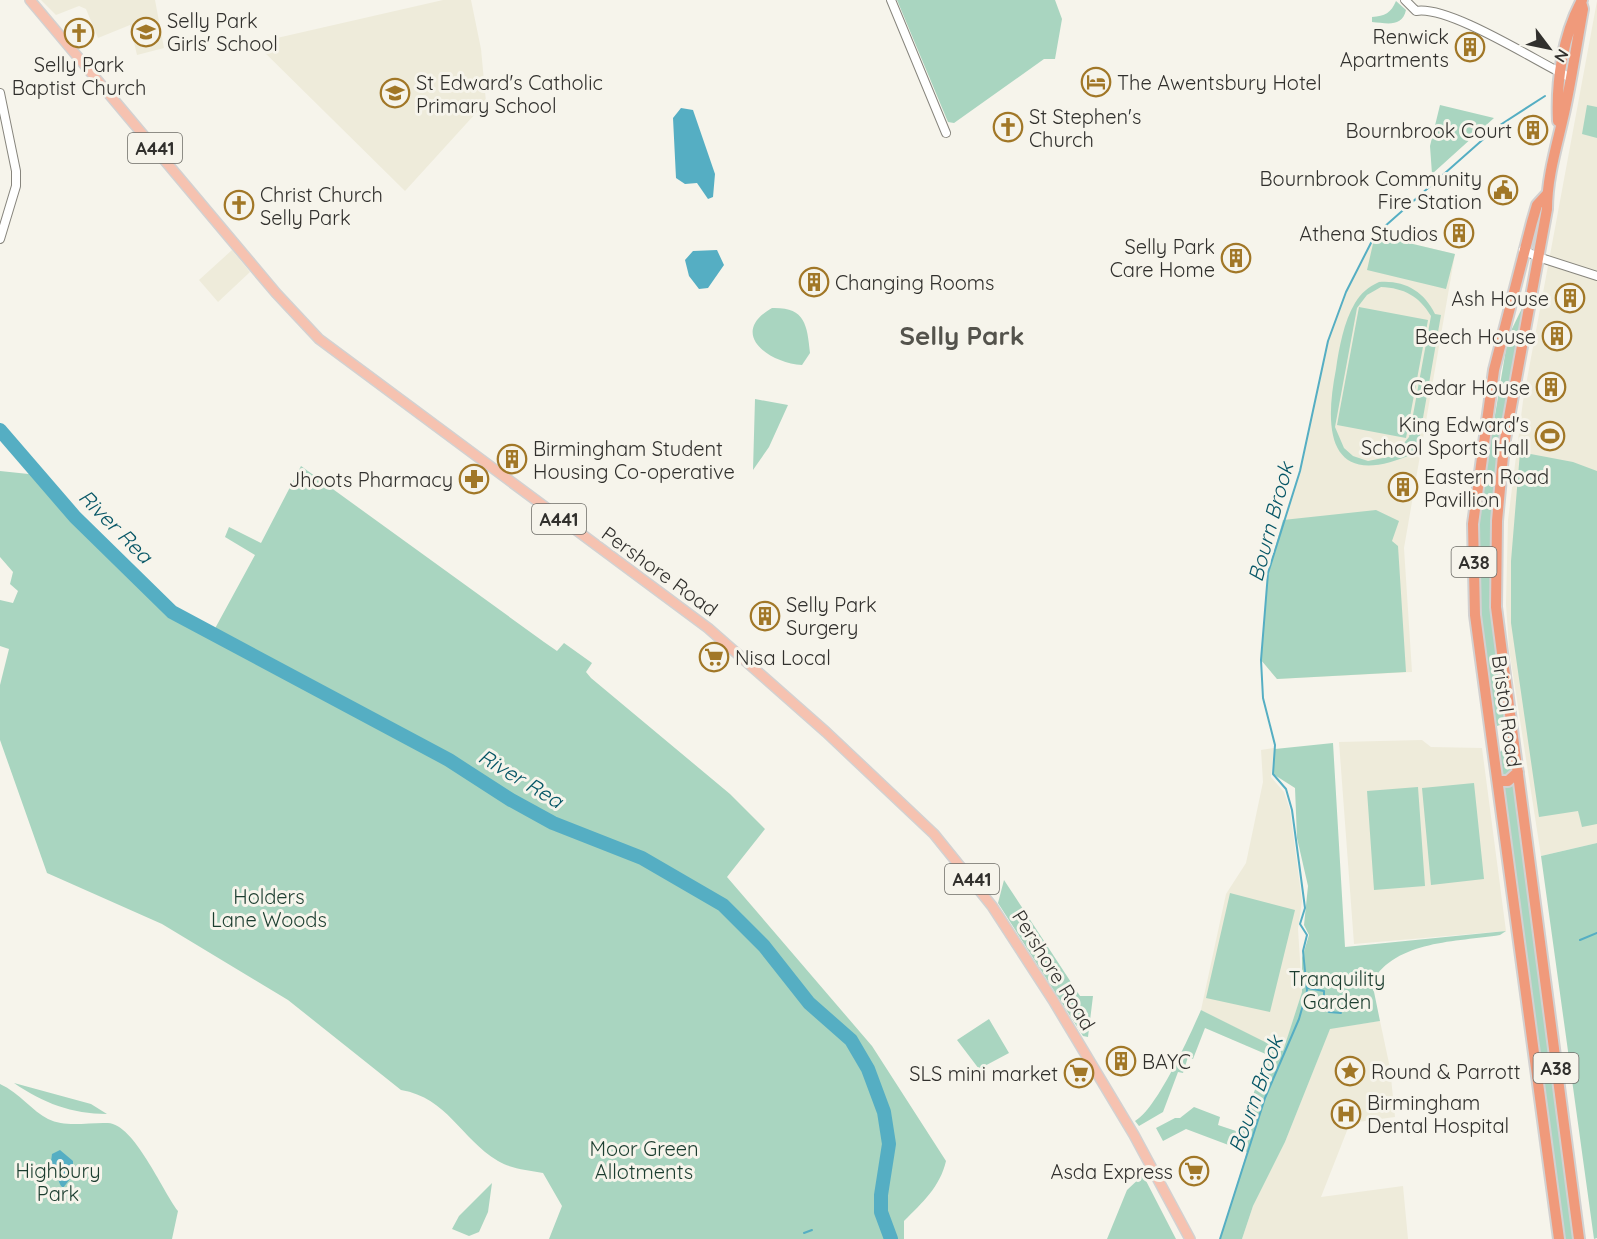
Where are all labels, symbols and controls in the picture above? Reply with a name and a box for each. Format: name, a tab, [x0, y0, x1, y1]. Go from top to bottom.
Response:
place label: Selly Park Girls' School	[167, 8, 278, 56]
school or university icon: Selly Park Girls' School	[130, 16, 162, 48]
church icon: Selly Park Baptist Church	[63, 17, 95, 49]
north arrow	[1519, 18, 1579, 78]
place label: Renwick Apartments	[1340, 24, 1449, 72]
building icon: Renwick Apartments	[1454, 31, 1486, 63]
text: N	[1550, 46, 1573, 66]
place label: Selly Park Baptist Church	[12, 52, 146, 100]
hotel icon: The Awentsbury Hotel	[1080, 66, 1112, 98]
place label: St Edward's Catholic Primary School	[416, 70, 603, 118]
place label: The Awentsbury Hotel	[1117, 70, 1322, 95]
school or university icon: St Edward's Catholic Primary School	[379, 77, 411, 109]
place label: St Stephen's Church	[1029, 104, 1141, 152]
church icon: St Stephen's Church	[992, 111, 1024, 143]
building icon: Bournbrook Court	[1517, 114, 1549, 146]
place label: Bournbrook Court	[1346, 118, 1512, 143]
road number: A441	[128, 133, 182, 163]
place label: Bournbrook Community Fire Station	[1260, 166, 1482, 214]
public building icon: Bournbrook Community Fire Station	[1487, 174, 1519, 206]
place label: Christ Church Selly Park	[260, 182, 383, 230]
church icon: Christ Church Selly Park	[223, 189, 255, 221]
building icon: Athena Studios	[1443, 217, 1475, 249]
place label: Athena Studios	[1299, 221, 1438, 246]
place label: Selly Park Care Home	[1110, 234, 1215, 282]
building icon: Selly Park Care Home	[1220, 242, 1252, 274]
building icon: Changing Rooms	[798, 266, 830, 298]
place label: Changing Rooms	[835, 270, 994, 295]
building icon: Ash House	[1554, 282, 1586, 314]
place label: Ash House	[1451, 286, 1549, 311]
district label: Selly Park	[899, 319, 1025, 352]
building icon: Beech House	[1541, 320, 1573, 352]
place label: Beech House	[1415, 324, 1536, 349]
building icon: Cedar House	[1535, 371, 1567, 403]
place label: Cedar House	[1410, 375, 1530, 400]
place label: King Edward's School Sports Hall	[1361, 412, 1529, 460]
sports icon: King Edward's School Sports Hall	[1534, 420, 1566, 452]
place label: Birmingham Student Housing Co-operative	[533, 436, 735, 484]
building icon: Birmingham Student Housing Co-operative	[496, 443, 528, 475]
water label: Bourn Brook	[1242, 458, 1299, 584]
pharmacy icon: Jhoots Pharmacy	[458, 463, 490, 495]
place label: Eastern Road Pavillion	[1424, 464, 1549, 512]
place label: Jhoots Pharmacy	[289, 467, 453, 492]
building icon: Eastern Road Pavillion	[1387, 471, 1419, 503]
water label: River Rea	[74, 484, 159, 569]
road number: A441	[532, 504, 586, 534]
street label: Pershore Road	[597, 521, 723, 621]
road number: A38	[1452, 547, 1496, 577]
place label: Selly Park Surgery	[786, 592, 877, 640]
building icon: Selly Park Surgery	[749, 600, 781, 632]
supermarket icon: Nisa Local	[698, 641, 730, 673]
place label: Nisa Local	[735, 645, 831, 670]
street label: Bristol Road	[1487, 653, 1527, 769]
water label: River Rea	[474, 743, 569, 814]
road number: A441	[945, 864, 999, 894]
park label: Holders Lane Woods	[211, 884, 327, 932]
street label: Pershore Road	[1007, 905, 1101, 1035]
park label: Tranquility Garden	[1289, 966, 1385, 1014]
water label: Bourn Brook	[1222, 1031, 1289, 1156]
building icon: BAYC	[1105, 1045, 1137, 1077]
place label: BAYC	[1142, 1049, 1191, 1074]
road number: A38	[1534, 1053, 1578, 1083]
place icon: Round & Parrott	[1334, 1055, 1366, 1087]
supermarket icon: SLS mini market	[1063, 1057, 1095, 1089]
place label: Round & Parrott	[1371, 1059, 1521, 1084]
place label: SLS mini market	[909, 1061, 1058, 1086]
place label: Birmingham Dental Hospital	[1367, 1090, 1509, 1138]
hospital icon: Birmingham Dental Hospital	[1330, 1098, 1362, 1130]
park label: Moor Green Allotments	[589, 1136, 699, 1184]
supermarket icon: Asda Express	[1178, 1155, 1210, 1187]
park label: Highbury Park	[15, 1158, 101, 1206]
place label: Asda Express	[1051, 1159, 1173, 1184]

